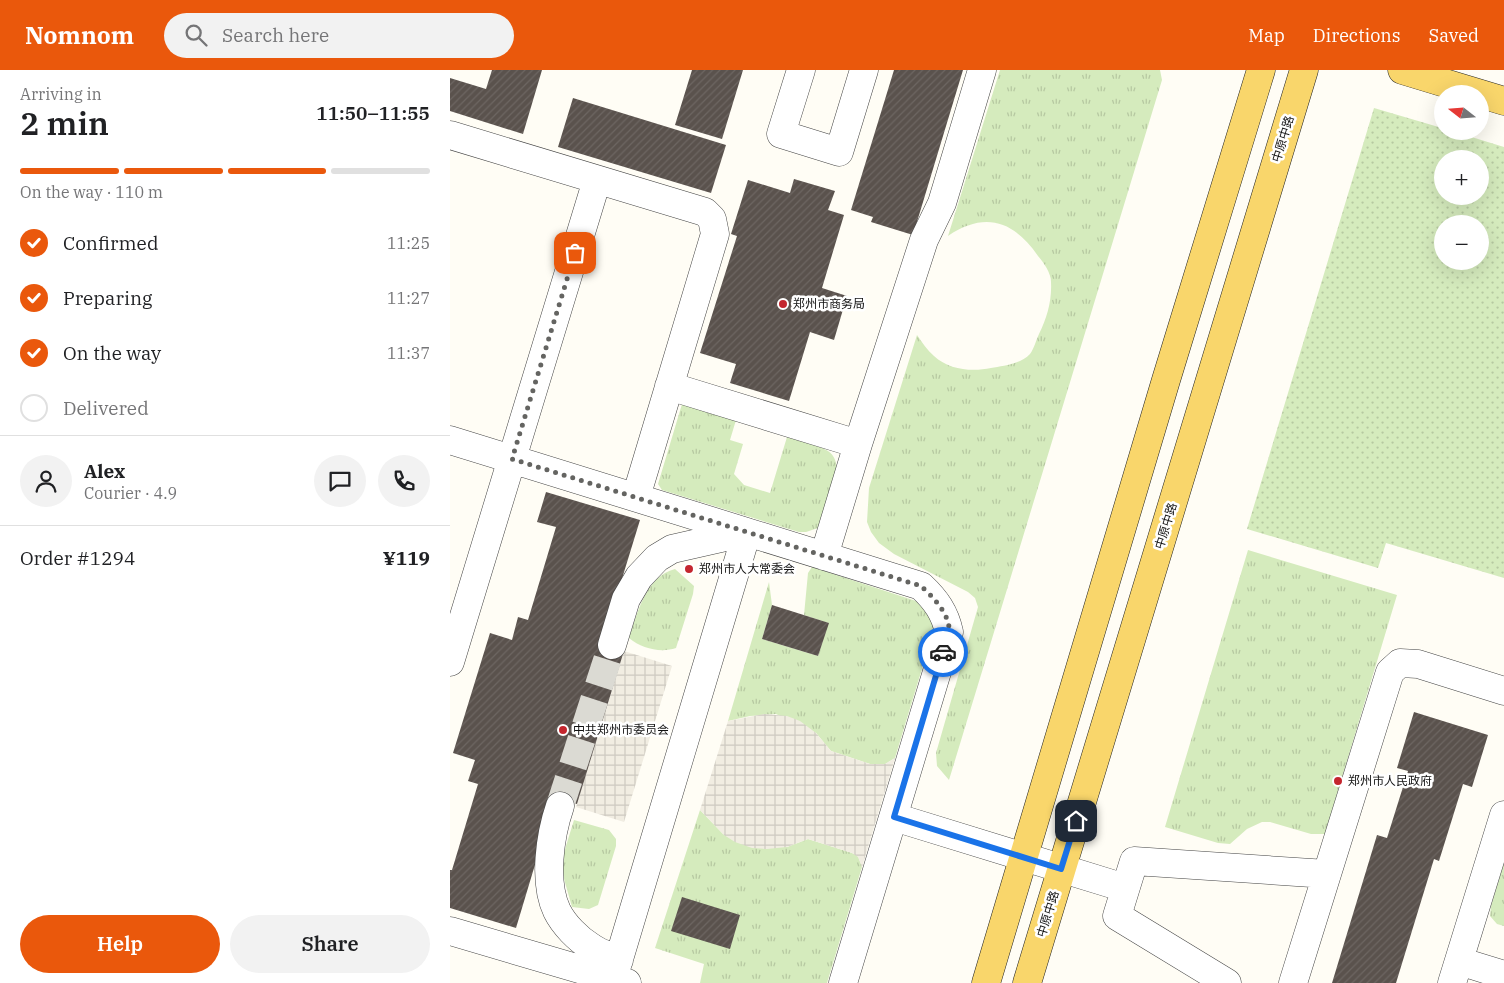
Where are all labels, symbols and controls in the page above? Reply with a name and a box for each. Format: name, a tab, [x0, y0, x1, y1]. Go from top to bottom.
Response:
search box	[164, 13, 514, 58]
text: Nomnom	[25, 19, 134, 51]
icon: search	[182, 21, 210, 49]
text: Search here	[222, 23, 329, 47]
text: Map	[1248, 24, 1285, 47]
text: Directions	[1313, 24, 1401, 47]
text: Saved	[1429, 24, 1479, 47]
text: Arriving in	[20, 84, 102, 104]
north arrow	[1434, 85, 1489, 140]
map controls	[1434, 85, 1489, 270]
text: 11:50–11:55	[316, 101, 430, 125]
text: 2 min	[20, 102, 109, 144]
street label: 中原中路	[1268, 114, 1297, 164]
button: +	[1434, 150, 1489, 205]
text: On the way · 110 m	[20, 182, 163, 202]
button: −	[1434, 215, 1489, 270]
icon: check	[20, 229, 48, 257]
text: Confirmed	[63, 231, 158, 255]
pin	[554, 232, 596, 274]
text: 11:25	[387, 233, 430, 253]
icon: bag	[561, 239, 589, 267]
icon: check	[20, 284, 48, 312]
text: Preparing	[63, 286, 152, 310]
text: 11:27	[387, 288, 430, 308]
place label: 郑州市商务局	[793, 296, 865, 311]
marker: 郑州市商务局	[777, 298, 789, 310]
icon: check	[20, 339, 48, 367]
text: On the way	[63, 341, 161, 365]
text: 11:37	[387, 343, 430, 363]
text: Delivered	[63, 396, 149, 420]
button: person	[20, 455, 72, 507]
button: chat	[314, 455, 366, 507]
button: phone	[378, 455, 430, 507]
text: Alex	[84, 459, 125, 483]
text: Courier · 4.9	[84, 483, 177, 503]
street label: 中原中路	[1151, 501, 1180, 551]
text: Order #1294	[20, 546, 135, 570]
text: ¥119	[383, 546, 430, 570]
place label: 郑州市人大常委会	[699, 561, 795, 576]
marker: 郑州市人大常委会	[683, 563, 695, 575]
courier	[918, 627, 968, 677]
icon: car	[929, 638, 957, 666]
place label: 中共郑州市委员会	[573, 722, 669, 737]
marker: 中共郑州市委员会	[557, 724, 569, 736]
place label: 郑州市人民政府	[1348, 773, 1432, 788]
marker: 郑州市人民政府	[1332, 775, 1344, 787]
pin	[1055, 800, 1097, 842]
icon: home	[1062, 807, 1090, 835]
street label: 中原中路	[1033, 889, 1062, 939]
button: Help	[20, 915, 220, 973]
button: Share	[230, 915, 430, 973]

